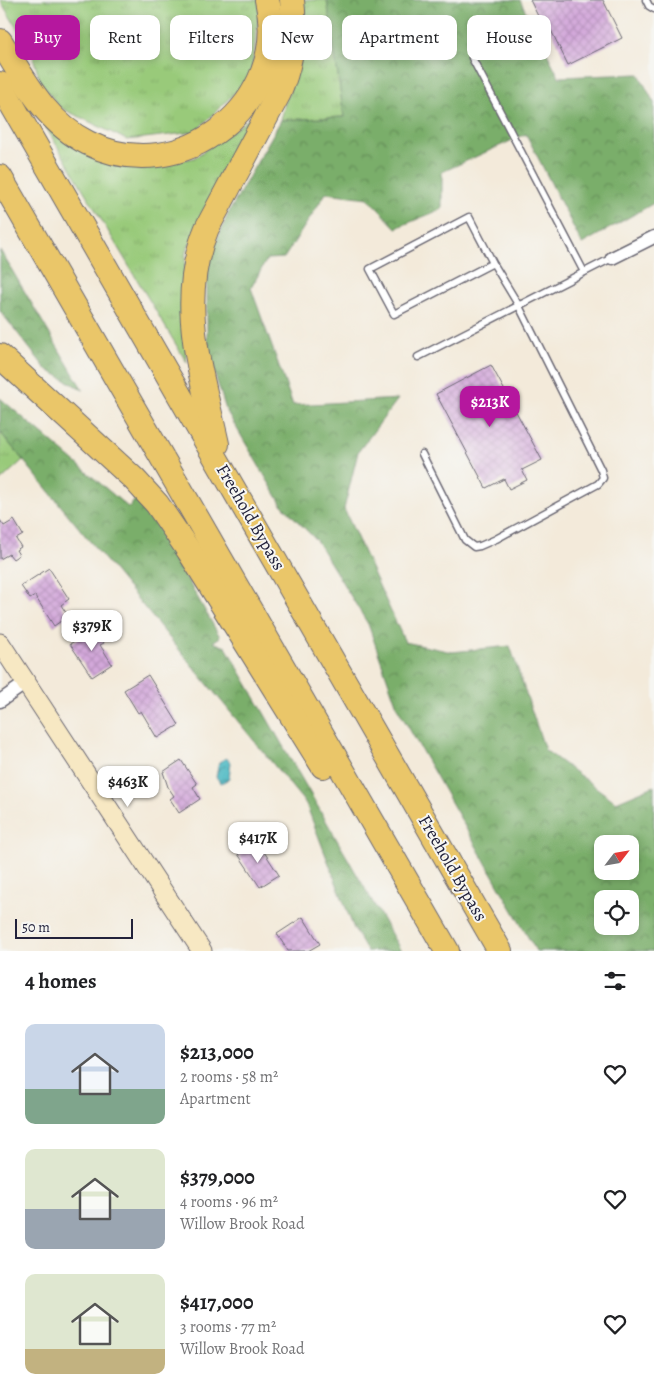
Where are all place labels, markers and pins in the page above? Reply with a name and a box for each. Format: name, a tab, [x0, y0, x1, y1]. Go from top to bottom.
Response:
pin: $213K	[455, 386, 525, 428]
pin: $379K	[57, 610, 127, 652]
pin: $463K	[93, 766, 163, 808]
pin: $417K	[223, 822, 293, 864]

